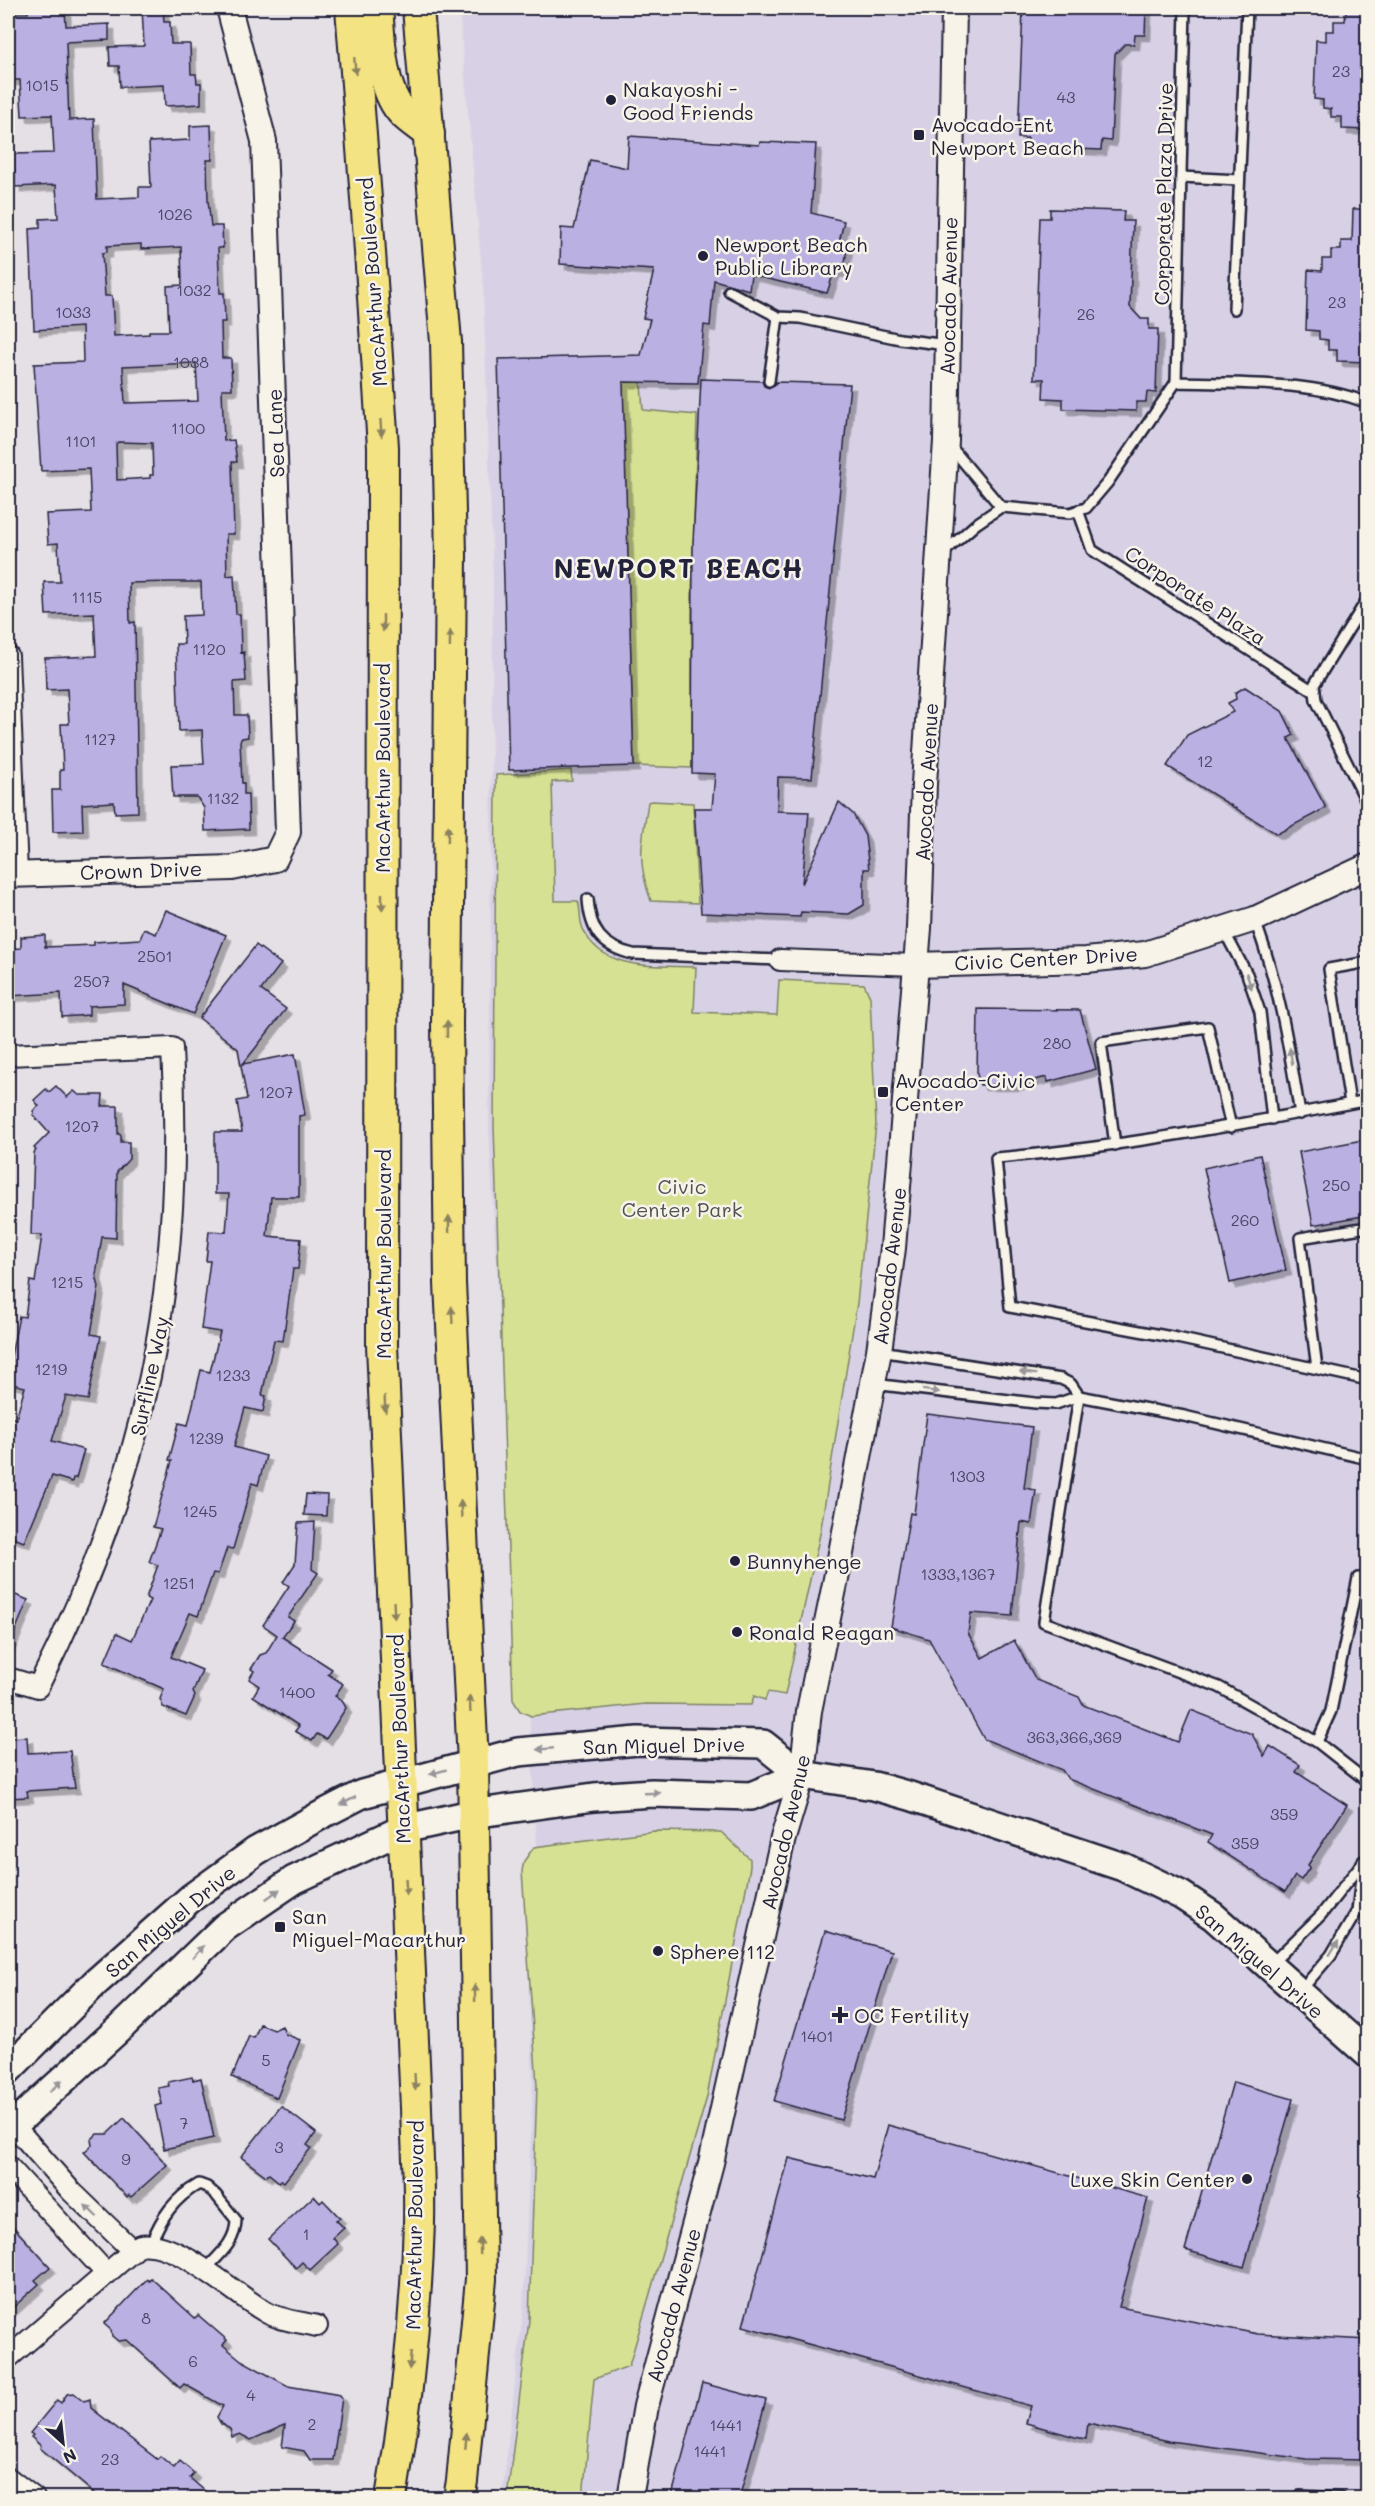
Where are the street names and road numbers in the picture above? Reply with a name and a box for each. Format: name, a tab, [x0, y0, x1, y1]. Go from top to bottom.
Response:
street label: Corporate Plaza Drive	[1148, 82, 1178, 306]
street label: MacArthur Boulevard	[352, 176, 392, 388]
street label: Avocado Avenue	[934, 216, 962, 376]
street label: Sea Lane	[260, 388, 290, 478]
street label: Corporate Plaza	[1120, 540, 1272, 650]
street label: MacArthur Boulevard	[369, 663, 395, 873]
street label: Avocado Avenue	[909, 702, 943, 862]
street label: Crown Drive	[80, 855, 202, 885]
street label: Civic Center Drive	[954, 940, 1138, 976]
street label: MacArthur Boulevard	[370, 1149, 396, 1359]
street label: Avocado Avenue	[866, 1186, 912, 1346]
street label: Surfline Way	[124, 1314, 174, 1438]
street label: MacArthur Boulevard	[382, 1634, 416, 1844]
street label: San Miguel Drive	[583, 1731, 745, 1759]
street label: Avocado Avenue	[754, 1752, 816, 1912]
street label: San Miguel Drive	[99, 1859, 241, 1983]
street label: San Miguel Drive	[1190, 1898, 1330, 2024]
street label: MacArthur Boulevard	[399, 2120, 429, 2330]
street label: Avocado Avenue	[640, 2225, 706, 2385]

